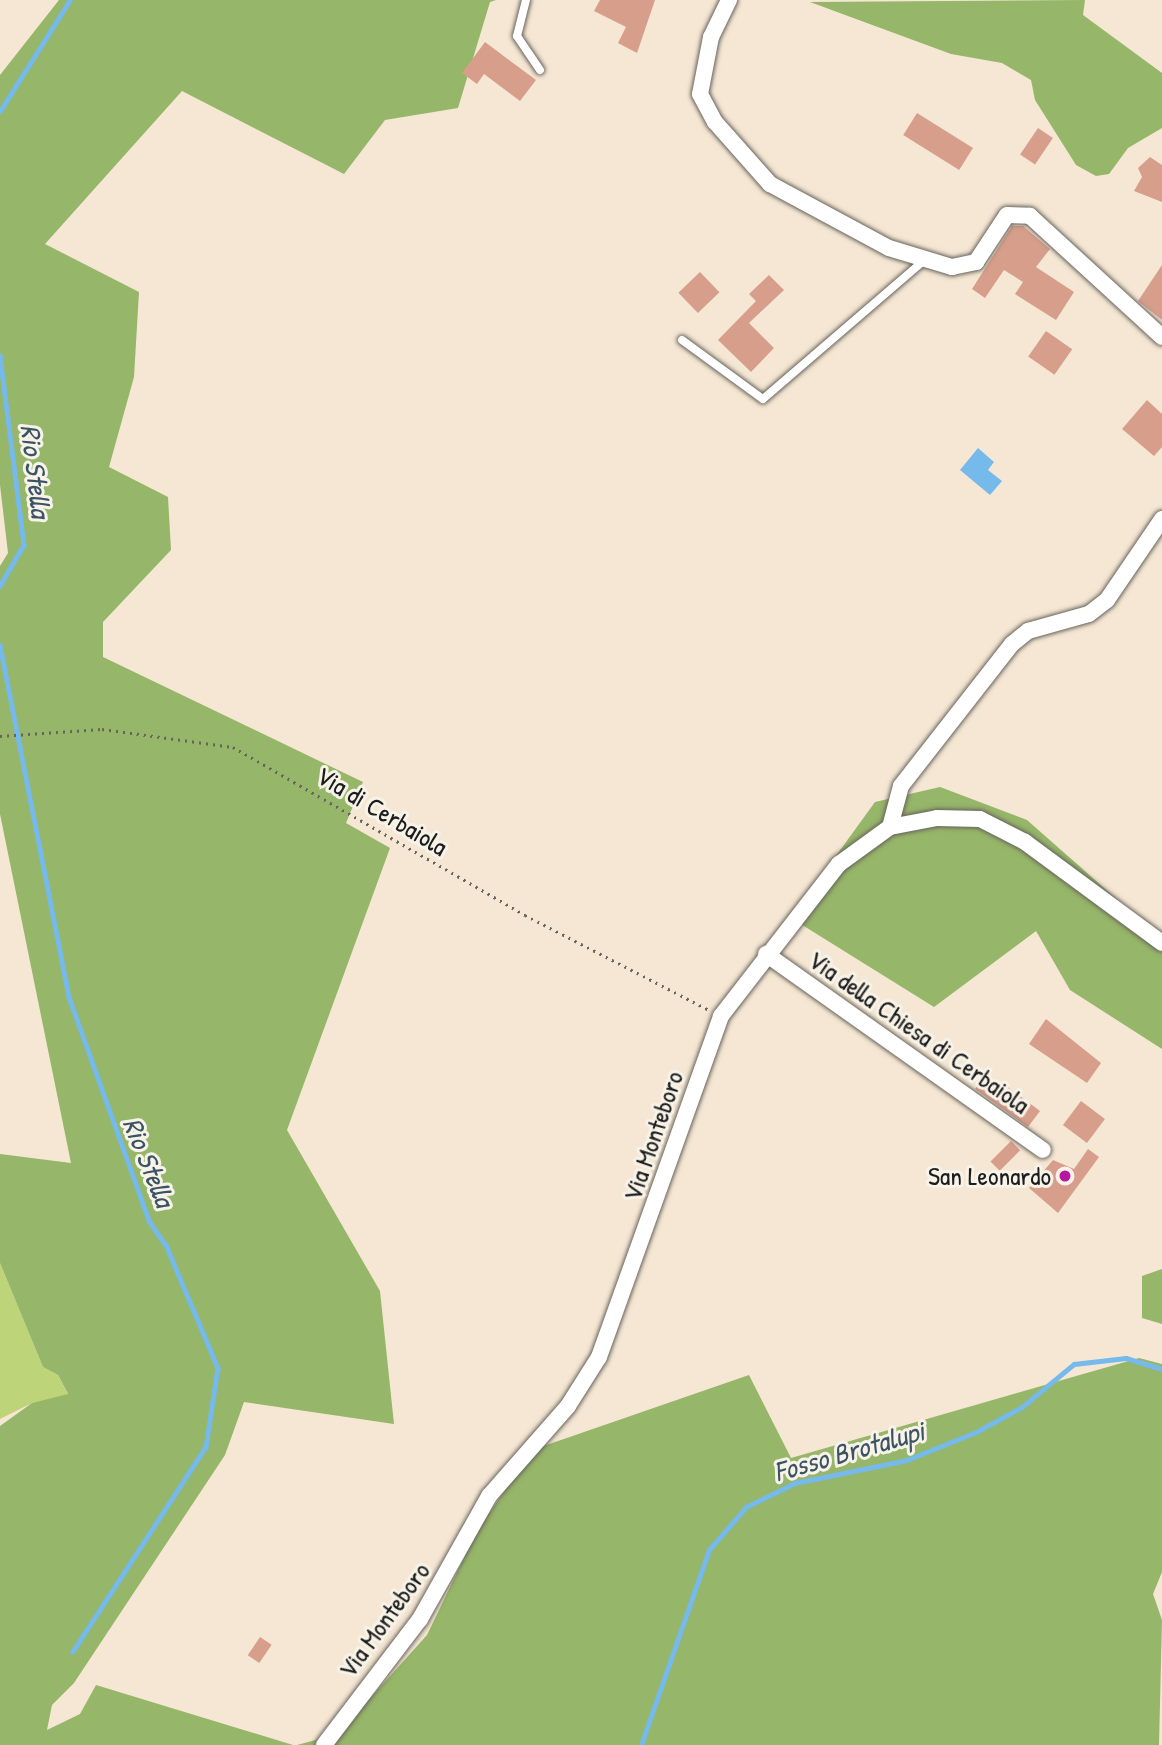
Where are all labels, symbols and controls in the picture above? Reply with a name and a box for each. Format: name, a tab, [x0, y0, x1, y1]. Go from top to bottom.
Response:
water label: Rio Stella	[14, 423, 58, 519]
street label: Via di Cerbaiola	[311, 760, 453, 862]
street label: Via della Chiesa di Cerbaiola	[802, 944, 1036, 1120]
street label: Via Monteboro	[616, 1067, 690, 1205]
water label: Rio Stella	[116, 1112, 182, 1212]
place label: San Leonardo	[928, 1160, 1051, 1192]
marker: San Leonardo	[1057, 1168, 1073, 1184]
water label: Fosso Brotalupi	[770, 1414, 928, 1488]
street label: Via Monteboro	[332, 1556, 436, 1684]

